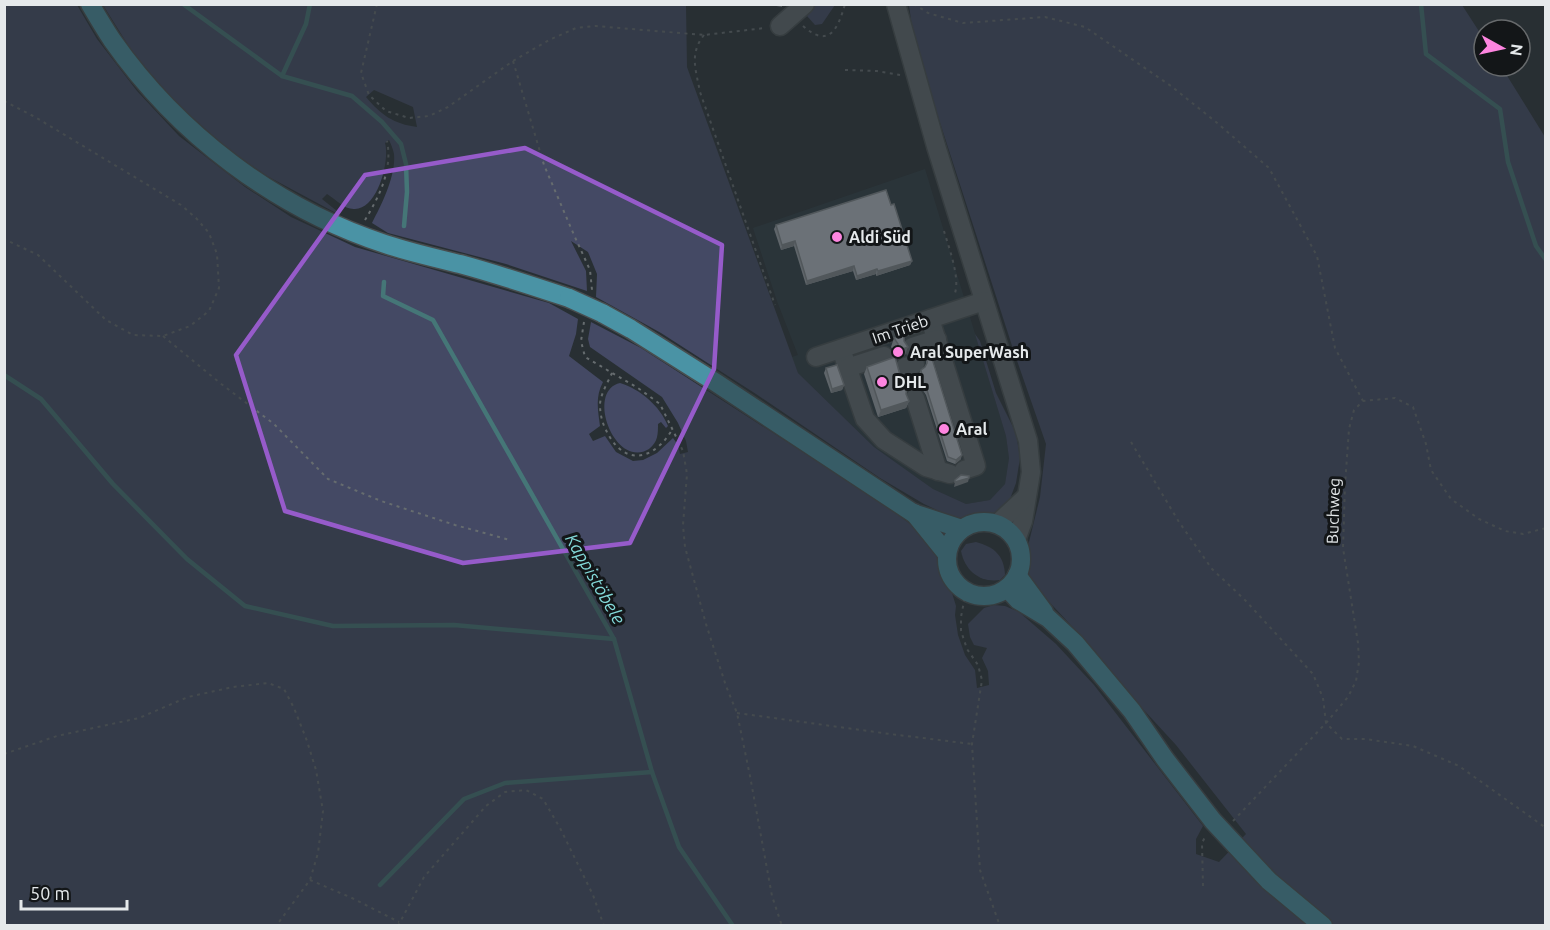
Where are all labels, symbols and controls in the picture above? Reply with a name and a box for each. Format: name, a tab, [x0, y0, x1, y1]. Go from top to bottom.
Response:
north arrow	[1472, 18, 1532, 78]
text: N	[1507, 43, 1527, 57]
place label: Aldi Süd	[849, 228, 911, 246]
marker: Aldi Süd	[830, 230, 844, 244]
street label: Im Trieb	[870, 311, 930, 347]
place label: Aral SuperWash	[910, 343, 1029, 361]
marker: Aral SuperWash	[891, 345, 905, 359]
place label: DHL	[894, 373, 926, 391]
marker: DHL	[875, 375, 889, 389]
place label: Aral	[956, 420, 987, 438]
marker: Aral	[937, 422, 951, 436]
street label: Buchweg	[1323, 478, 1343, 544]
water label: Kappistöbele	[562, 530, 630, 627]
scale bar	[21, 873, 128, 911]
text: 50 m	[30, 883, 70, 903]

